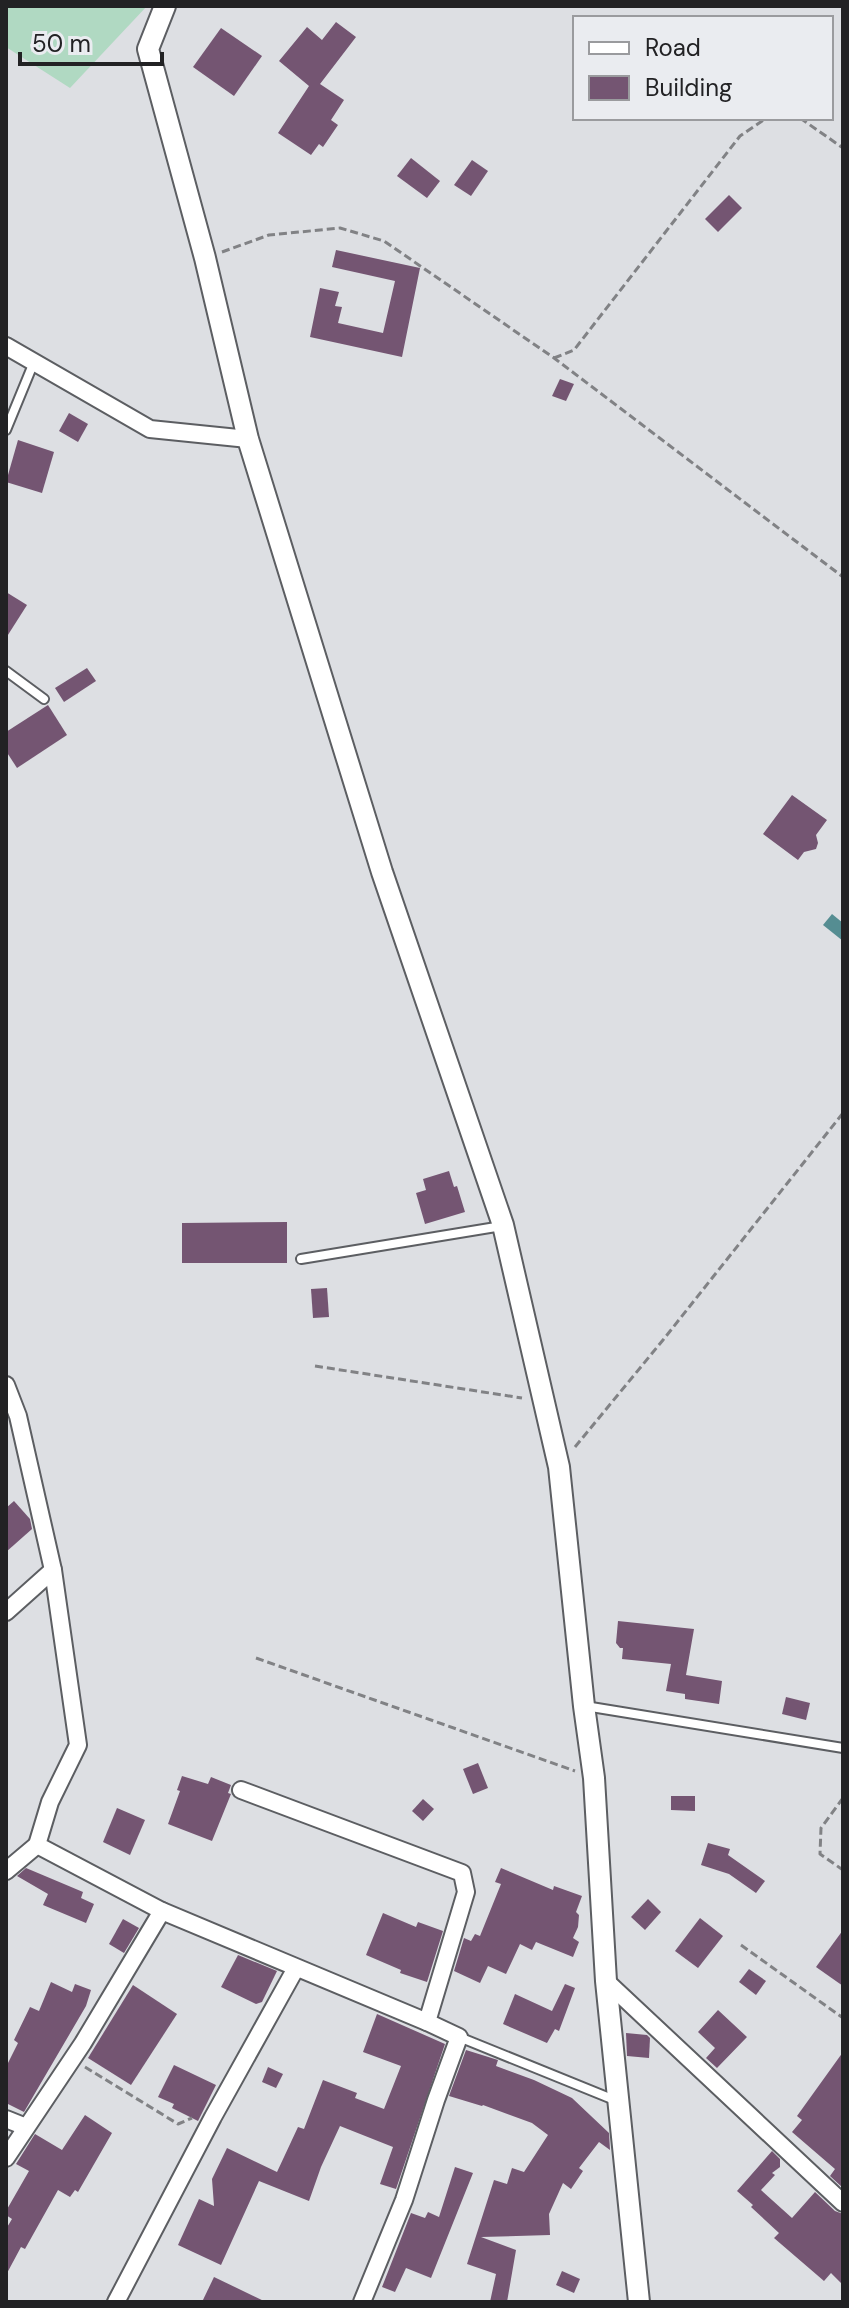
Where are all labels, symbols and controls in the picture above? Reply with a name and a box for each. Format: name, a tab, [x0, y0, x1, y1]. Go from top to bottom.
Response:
scale bar	[20, 16, 162, 66]
legend	[573, 16, 833, 120]
text: 50 m	[32, 28, 91, 59]
text: Road	[645, 32, 701, 63]
text: Building	[645, 72, 732, 103]

